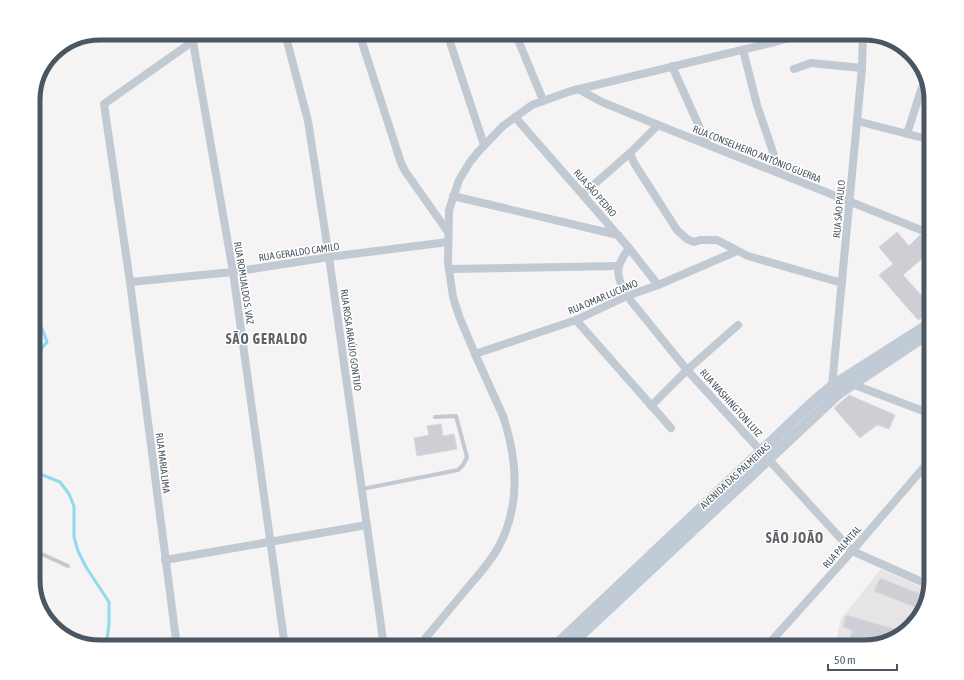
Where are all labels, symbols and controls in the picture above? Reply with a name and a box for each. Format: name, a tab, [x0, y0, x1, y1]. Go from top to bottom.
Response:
street label: RUA CONSELHEIRO ANTÔNIO GUERRA	[691, 123, 823, 185]
street label: RUA SÃO PEDRO	[572, 167, 619, 219]
street label: RUA SÃO PAULO	[831, 179, 847, 239]
street label: RUA ROMUALDO S. VAZ	[232, 241, 256, 326]
street label: RUA GERALDO CAMILO	[258, 241, 340, 263]
street label: RUA OMAR LUCIANO	[567, 277, 640, 317]
street label: RUA ROSA ARAÚJO GONTIJO	[338, 288, 364, 392]
district label: SÃO GERALDO	[226, 330, 308, 347]
street label: RUA WASHINGTON LUIZ	[698, 367, 765, 439]
street label: RUA MARIA LIMA	[154, 432, 172, 494]
street label: AVENIDA DAS PALMEIRAS	[698, 441, 772, 511]
street label: RUA PALMITAL	[821, 524, 863, 570]
district label: SÃO JOÃO	[766, 529, 824, 546]
scale bar	[828, 646, 897, 672]
text: 50 m	[834, 653, 856, 667]

